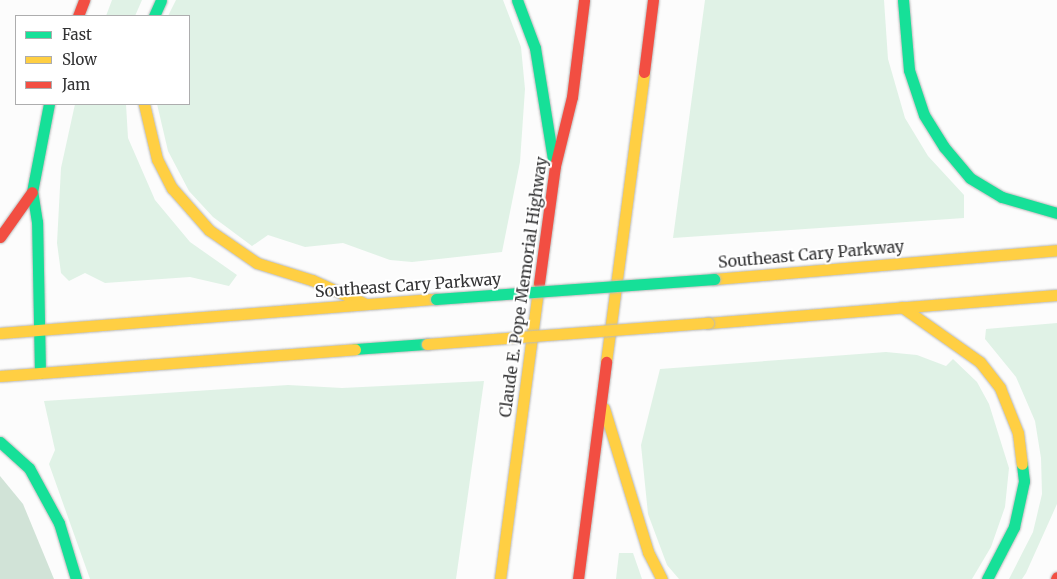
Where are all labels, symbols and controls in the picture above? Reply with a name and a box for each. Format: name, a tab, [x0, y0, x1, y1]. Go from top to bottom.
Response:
legend	[15, 15, 190, 105]
text: Fast	[62, 25, 92, 44]
text: Slow	[62, 50, 97, 69]
text: Jam	[62, 75, 90, 94]
street label: Claude E. Pope Memorial Highway	[495, 155, 551, 419]
street label: Southeast Cary Parkway	[717, 236, 905, 272]
street label: Southeast Cary Parkway	[314, 269, 502, 301]

